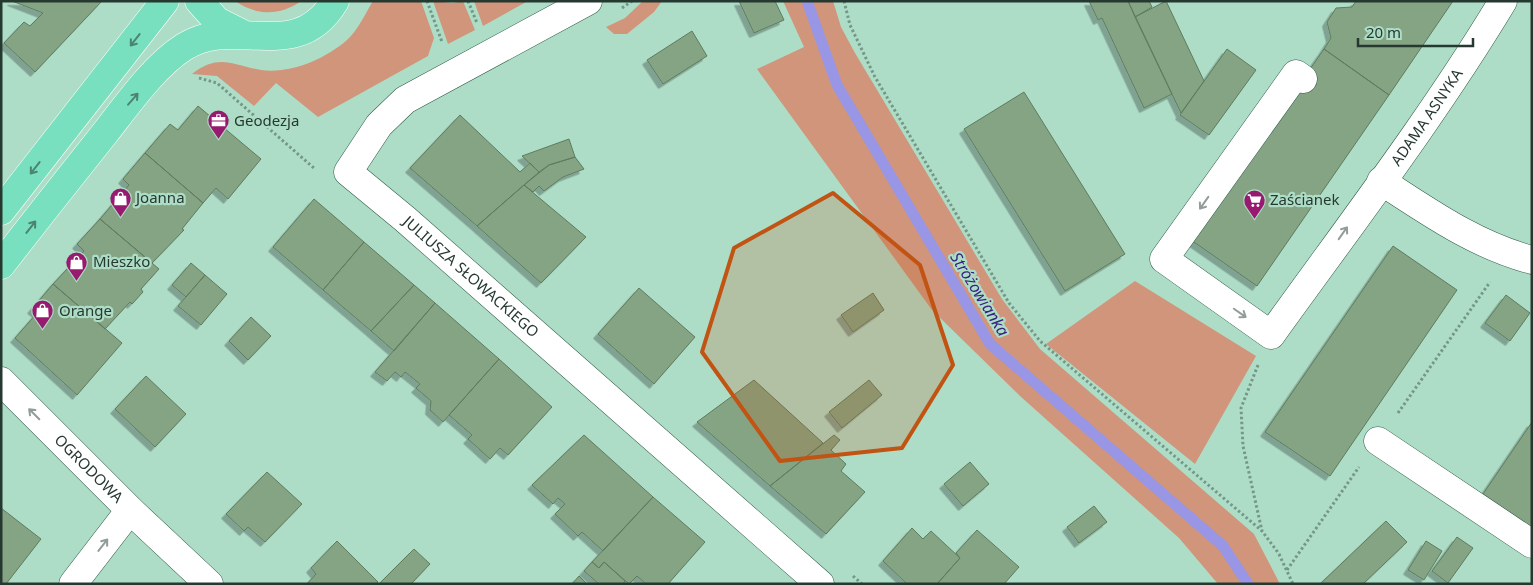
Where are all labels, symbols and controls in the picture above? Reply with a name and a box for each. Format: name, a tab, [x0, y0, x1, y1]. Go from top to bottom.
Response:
scale bar	[1358, 15, 1473, 47]
text: 20 m	[1366, 22, 1401, 42]
one-way arrow	[130, 33, 141, 46]
street label: ADAMA ASNYKA	[1386, 64, 1467, 169]
one-way arrow	[127, 93, 138, 106]
office icon: Geodezja	[206, 109, 230, 140]
place label: Geodezja	[234, 110, 299, 130]
one-way arrow	[30, 161, 40, 175]
shop icon: Joanna	[108, 186, 132, 217]
place label: Joanna	[134, 187, 185, 207]
supermarket icon: Zaścianek	[1242, 188, 1266, 219]
place label: Zaścianek	[1270, 189, 1339, 209]
one-way arrow	[1199, 195, 1209, 209]
street label: JULIUSZA SŁOWACKIEGO	[398, 210, 544, 341]
one-way arrow	[26, 220, 37, 233]
one-way arrow	[1338, 226, 1348, 240]
water label: Stróżowianka	[945, 248, 1015, 340]
shop icon: Mieszko	[65, 250, 89, 281]
place label: Mieszko	[93, 251, 150, 271]
shop icon: Orange	[31, 299, 55, 330]
place label: Orange	[59, 300, 112, 320]
one-way arrow	[1233, 308, 1247, 318]
one-way arrow	[28, 408, 41, 420]
street label: OGRODOWA	[51, 429, 128, 507]
one-way arrow	[97, 539, 108, 552]

